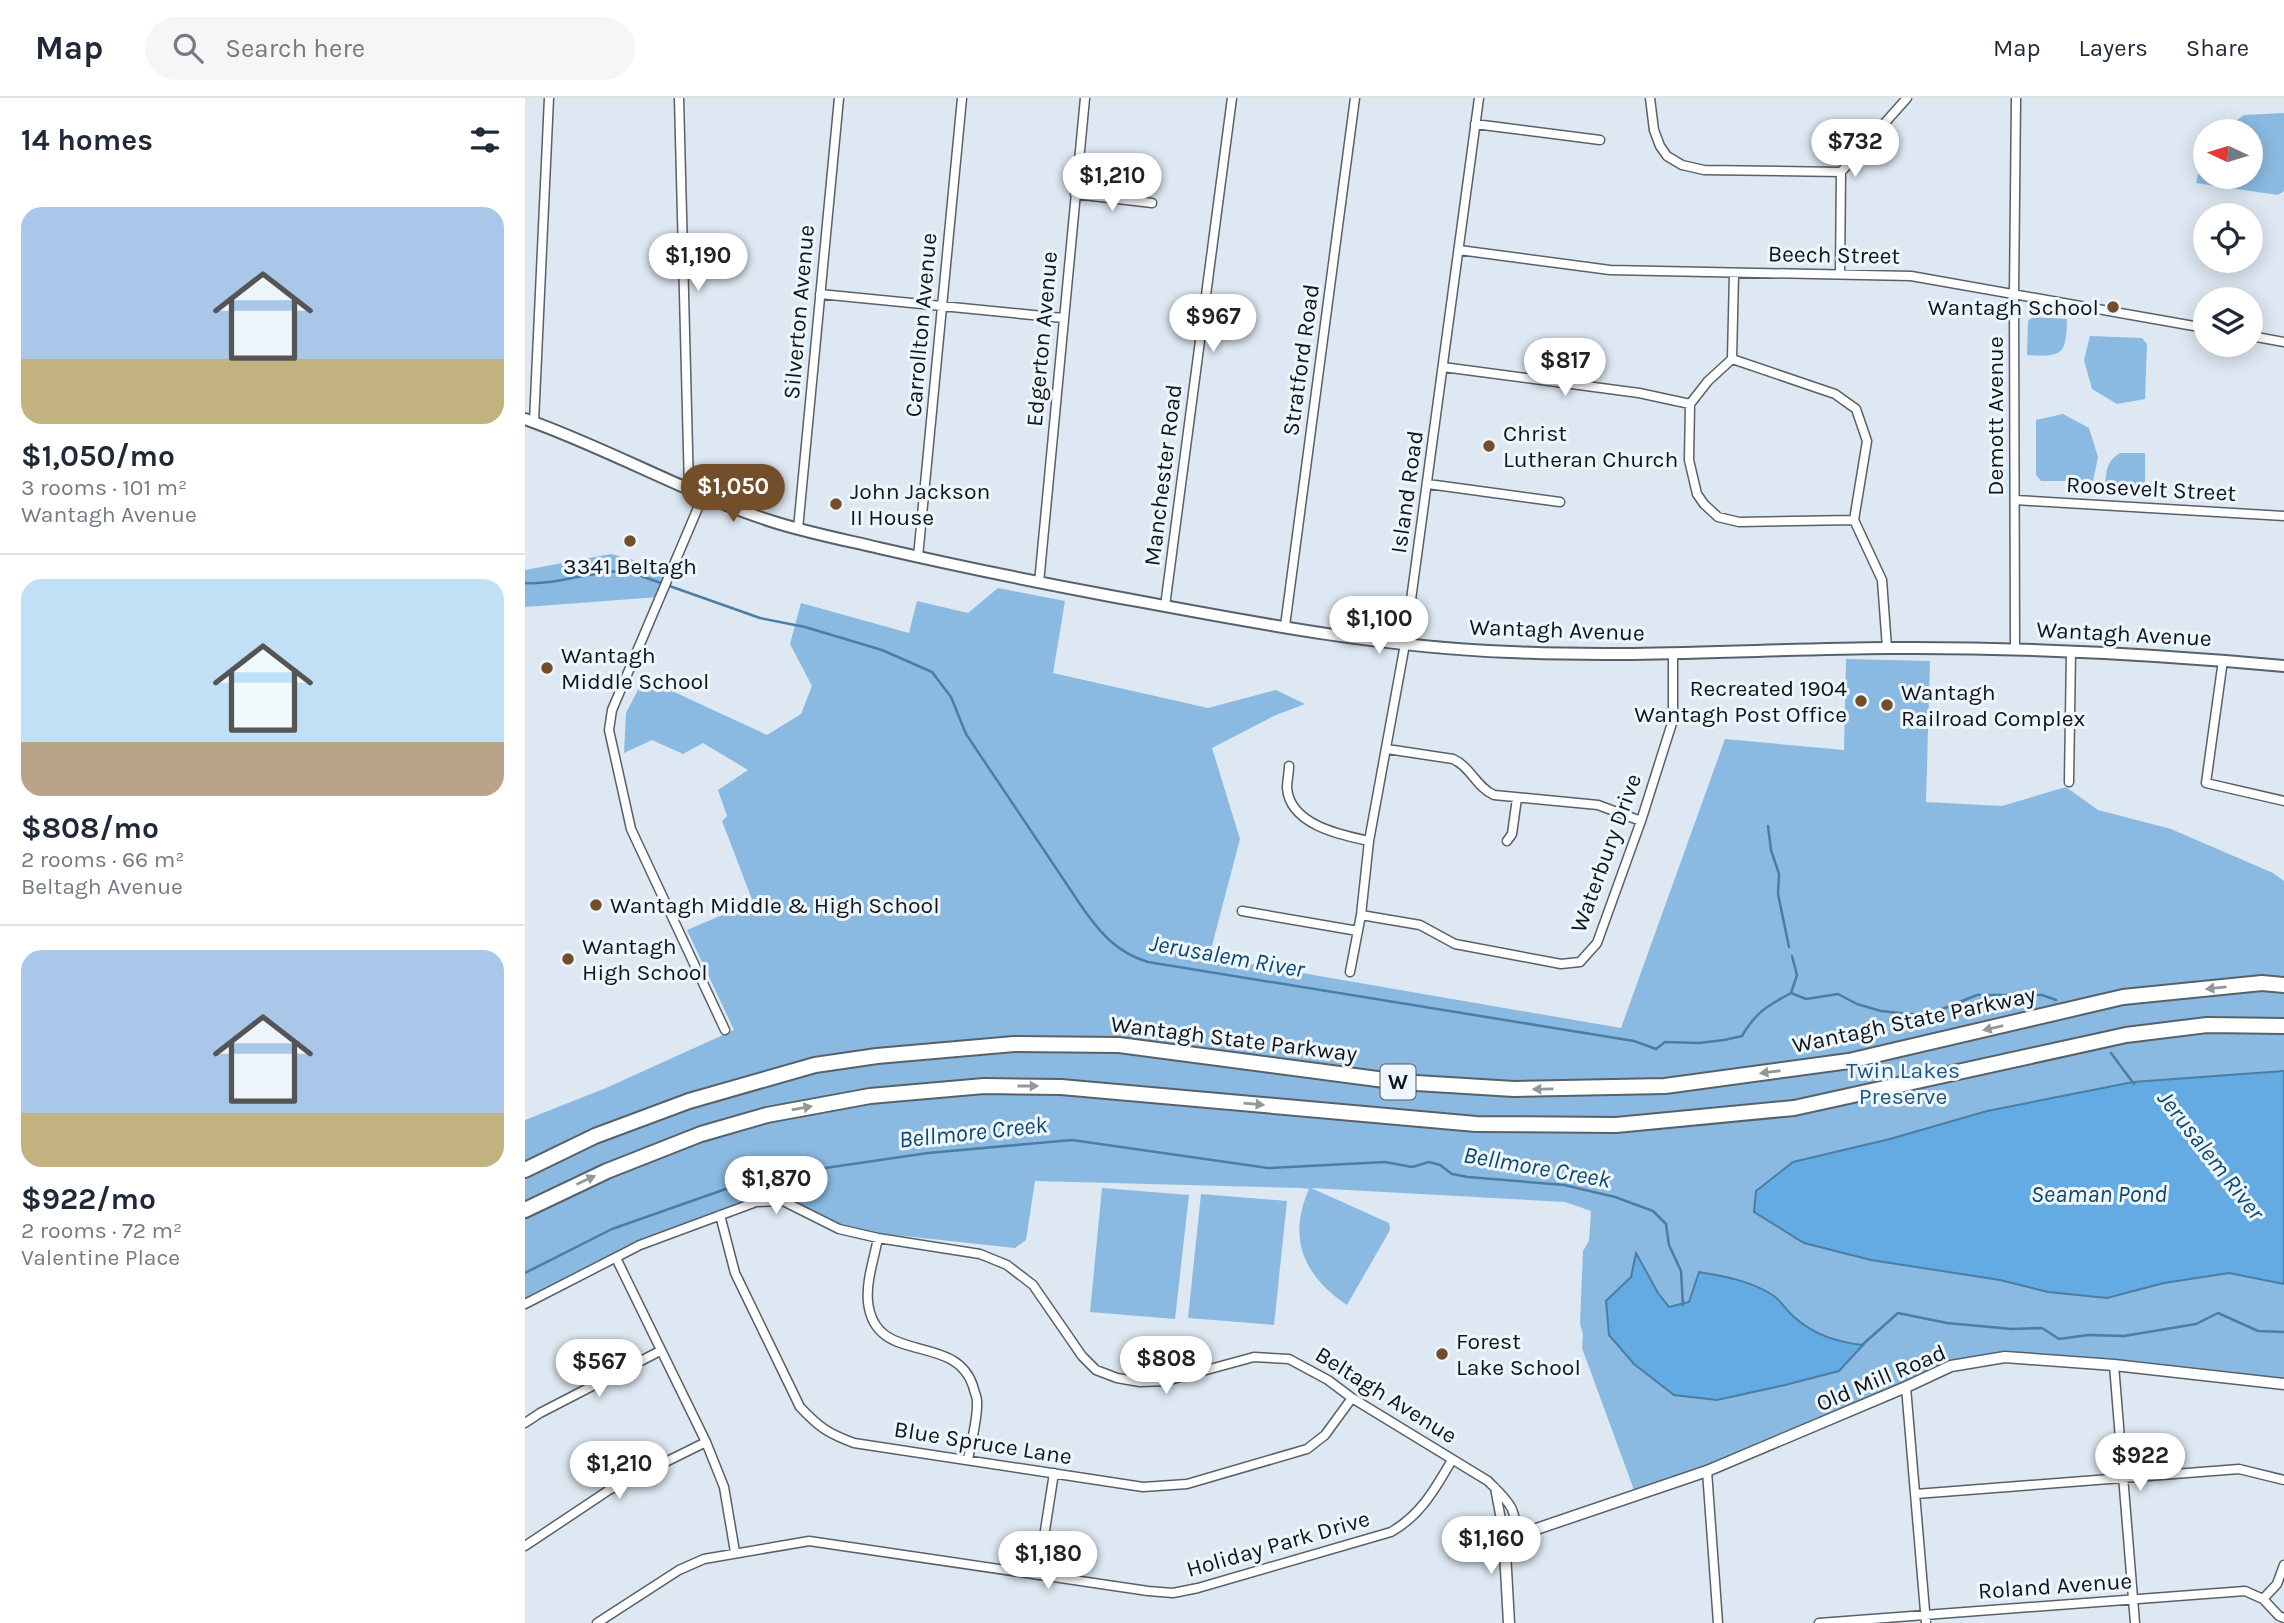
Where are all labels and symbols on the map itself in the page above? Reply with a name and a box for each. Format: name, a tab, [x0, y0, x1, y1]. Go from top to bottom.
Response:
north arrow	[2193, 119, 2263, 189]
pin: $732	[1814, 120, 1896, 179]
pin: $1,210	[1055, 153, 1169, 213]
street label: Silverton Avenue	[778, 224, 820, 400]
street label: Carrollton Avenue	[899, 232, 943, 418]
pin: $1,190	[641, 234, 755, 293]
street label: Beech Street	[1768, 240, 1901, 270]
street label: Edgerton Avenue	[1021, 250, 1063, 428]
street label: Stratford Road	[1277, 282, 1325, 438]
pin: $967	[1172, 294, 1254, 354]
place label: Wantagh School	[1928, 294, 2099, 321]
marker: Wantagh School	[2105, 299, 2121, 315]
street label: Demott Avenue	[1982, 336, 2009, 496]
pin: $817	[1524, 338, 1606, 398]
street label: Manchester Road	[1138, 383, 1188, 567]
place label: Christ Lutheran Church	[1503, 420, 1678, 473]
street label: Island Road	[1385, 429, 1429, 555]
marker: Christ Lutheran Church	[1481, 438, 1497, 454]
pin: $1,050	[676, 464, 790, 524]
street label: Roosevelt Street	[2065, 471, 2237, 507]
place label: John Jackson II House	[850, 478, 990, 531]
marker: John Jackson II House	[828, 496, 844, 512]
marker: 3341 Beltagh	[622, 533, 638, 549]
place label: 3341 Beltagh	[563, 553, 697, 580]
pin: $1,100	[1322, 596, 1436, 656]
street label: Wantagh Avenue	[1469, 613, 1645, 647]
street label: Wantagh Avenue	[2036, 616, 2212, 652]
place label: Wantagh Middle School	[561, 642, 710, 695]
marker: Wantagh Middle School	[539, 660, 555, 676]
place label: Recreated 1904 Wantagh Post Office	[1634, 675, 1847, 728]
place label: Wantagh Railroad Complex	[1901, 679, 2086, 732]
marker: Recreated 1904 Wantagh Post Office	[1853, 693, 1869, 709]
marker: Wantagh Railroad Complex	[1879, 697, 1895, 713]
street label: Waterbury Drive	[1565, 770, 1647, 936]
place label: Wantagh Middle & High School	[610, 892, 940, 919]
marker: Wantagh Middle & High School	[588, 897, 604, 913]
water label: Jerusalem River	[1147, 929, 1307, 984]
place label: Wantagh High School	[582, 933, 708, 986]
marker: Wantagh High School	[560, 951, 576, 967]
street label: Wantagh State Parkway	[1790, 981, 2038, 1059]
one-way arrow	[2205, 982, 2227, 993]
street label: Wantagh State Parkway	[1109, 1010, 1359, 1068]
one-way arrow	[1981, 1022, 2003, 1033]
park label: Twin Lakes Preserve	[1846, 1057, 1960, 1110]
road number: W	[1381, 1065, 1415, 1100]
one-way arrow	[1758, 1066, 1780, 1077]
one-way arrow	[1017, 1080, 1039, 1092]
one-way arrow	[1532, 1083, 1554, 1094]
water label: Jerusalem River	[2152, 1085, 2271, 1226]
one-way arrow	[1244, 1099, 1266, 1110]
one-way arrow	[791, 1103, 813, 1114]
water label: Bellmore Creek	[897, 1110, 1049, 1154]
water label: Bellmore Creek	[1461, 1140, 1614, 1194]
pin: $1,870	[719, 1156, 833, 1216]
one-way arrow	[576, 1174, 596, 1186]
water label: Seaman Pond	[2031, 1180, 2167, 1208]
place label: Forest Lake School	[1456, 1328, 1581, 1381]
pin: $808	[1125, 1336, 1207, 1396]
street label: Old Mill Road	[1812, 1339, 1950, 1417]
pin: $567	[558, 1340, 640, 1399]
street label: Beltagh Avenue	[1310, 1341, 1462, 1449]
marker: Forest Lake School	[1434, 1346, 1450, 1362]
street label: Blue Spruce Lane	[892, 1416, 1074, 1470]
pin: $922	[2099, 1434, 2181, 1493]
pin: $1,210	[562, 1442, 676, 1501]
street label: Holiday Park Drive	[1183, 1505, 1373, 1583]
pin: $1,160	[1434, 1516, 1548, 1576]
pin: $1,180	[991, 1532, 1105, 1591]
street label: Roland Avenue	[1977, 1567, 2133, 1605]

